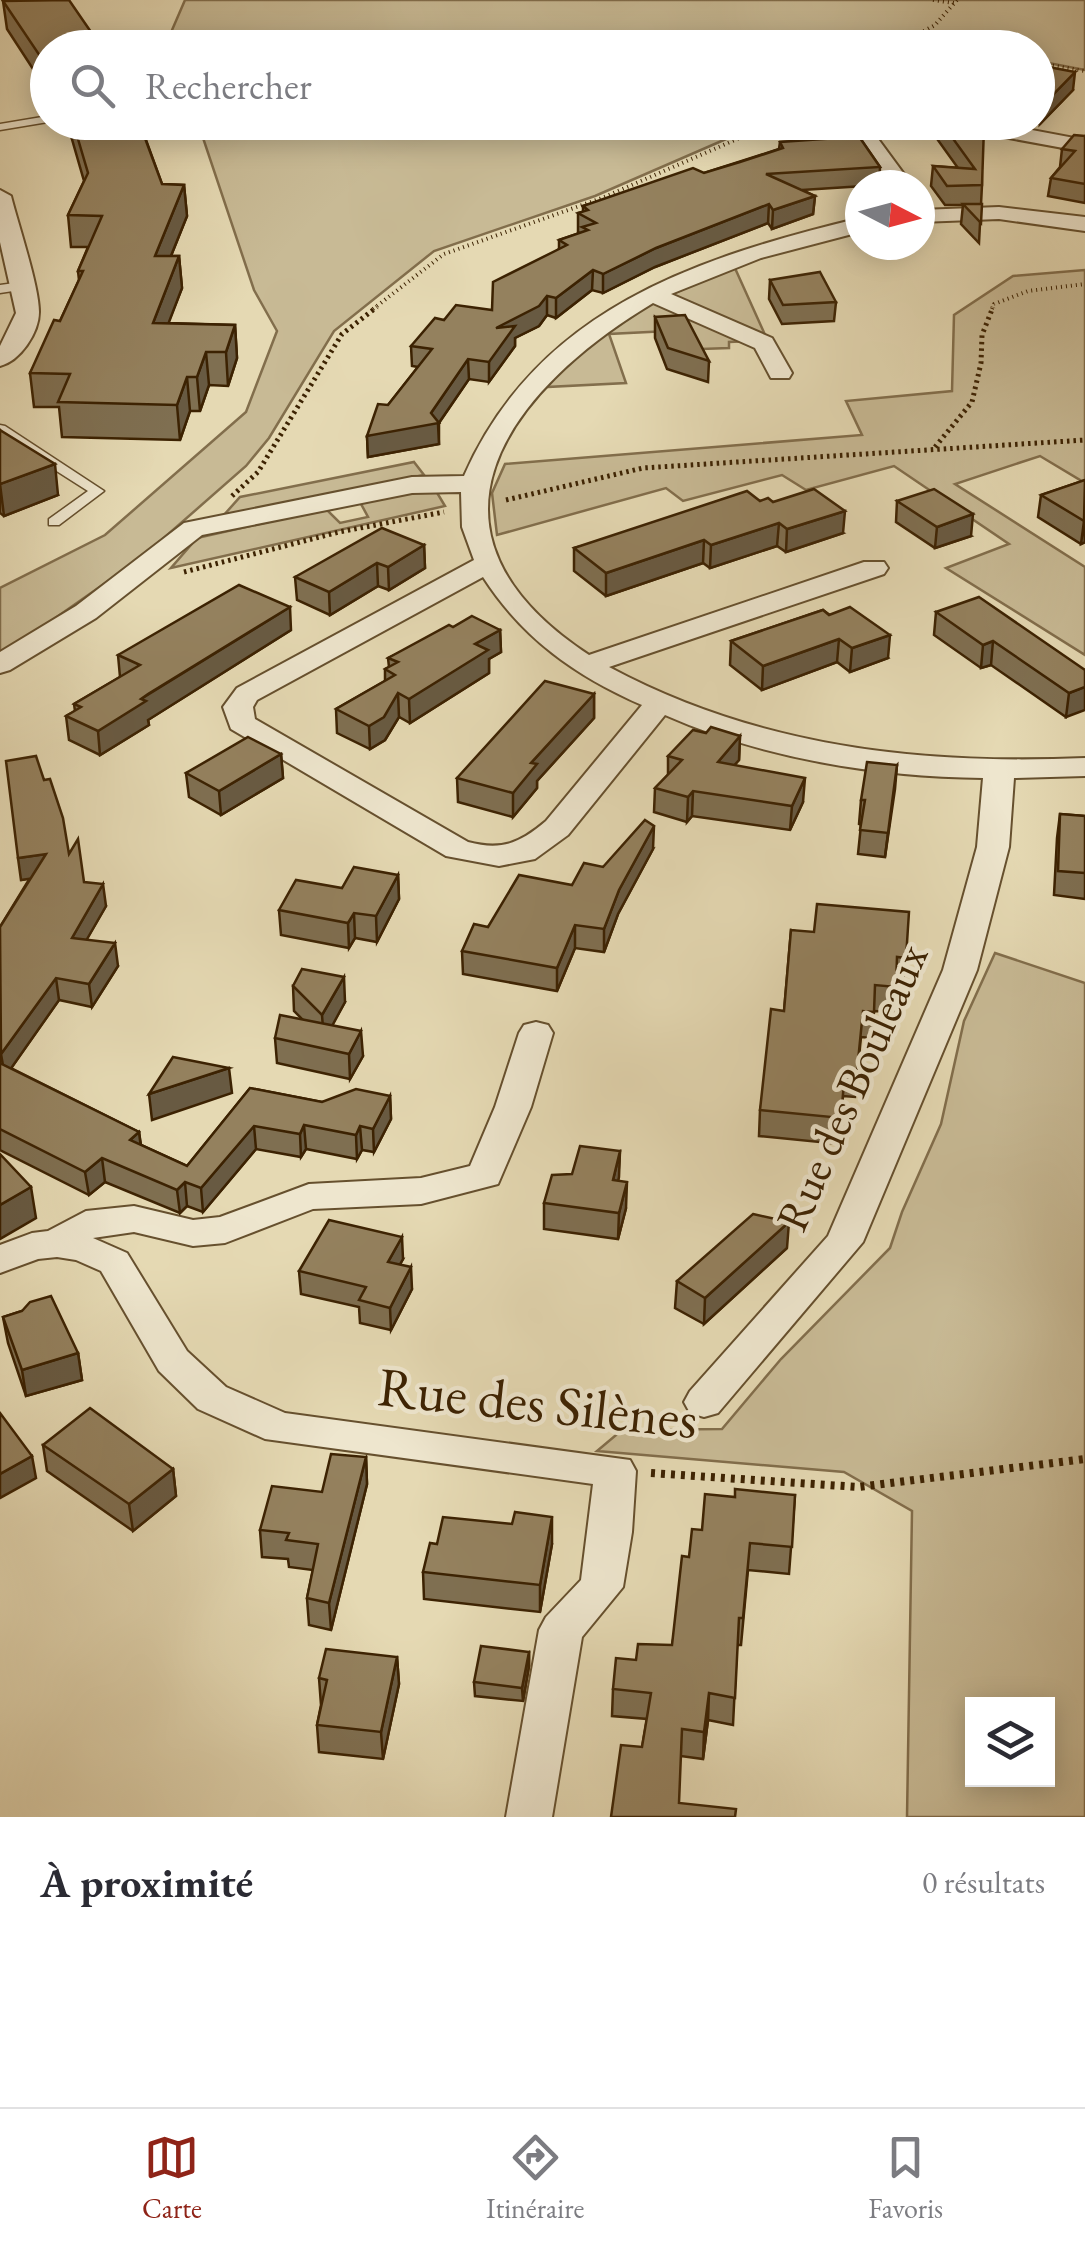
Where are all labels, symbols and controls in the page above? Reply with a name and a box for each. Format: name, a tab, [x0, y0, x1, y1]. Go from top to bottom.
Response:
search box	[30, 30, 1055, 140]
icon: search	[65, 58, 120, 113]
text: Rechercher	[145, 61, 312, 110]
north arrow	[845, 170, 935, 260]
street label: Rue des Bouleaux	[762, 934, 940, 1239]
street label: Rue des Silènes	[375, 1350, 701, 1454]
map controls	[965, 1697, 1055, 1787]
button: layers	[965, 1697, 1055, 1787]
text: À proximité	[40, 1855, 253, 1910]
text: 0 résultats	[922, 1861, 1045, 1903]
tab: Carte	[142, 2130, 202, 2226]
tab: Itinéraire	[486, 2130, 584, 2226]
tab: Favoris	[868, 2130, 943, 2226]

